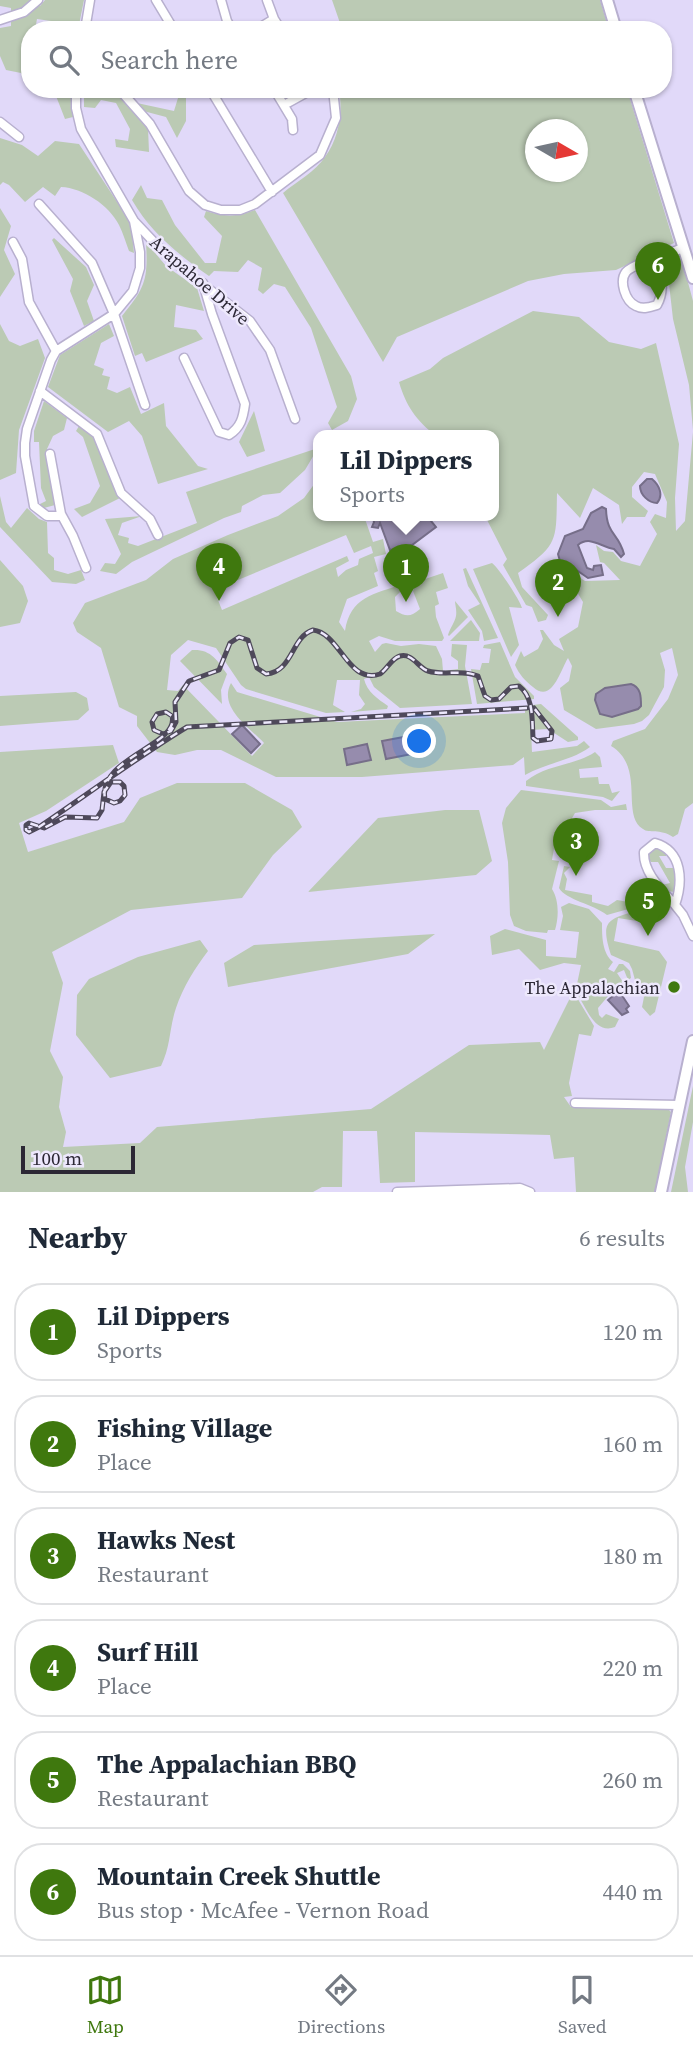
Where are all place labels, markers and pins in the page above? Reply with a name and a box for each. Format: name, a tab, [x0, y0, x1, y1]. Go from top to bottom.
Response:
pin: 6	[635, 242, 681, 300]
pin: 4	[196, 543, 242, 601]
pin: 1	[383, 544, 429, 602]
pin: 2	[535, 559, 581, 617]
pin: 3	[553, 818, 599, 876]
pin: 5	[625, 878, 671, 936]
place label: The Appalachian	[524, 975, 660, 1000]
marker: The Appalachian	[666, 979, 682, 995]

